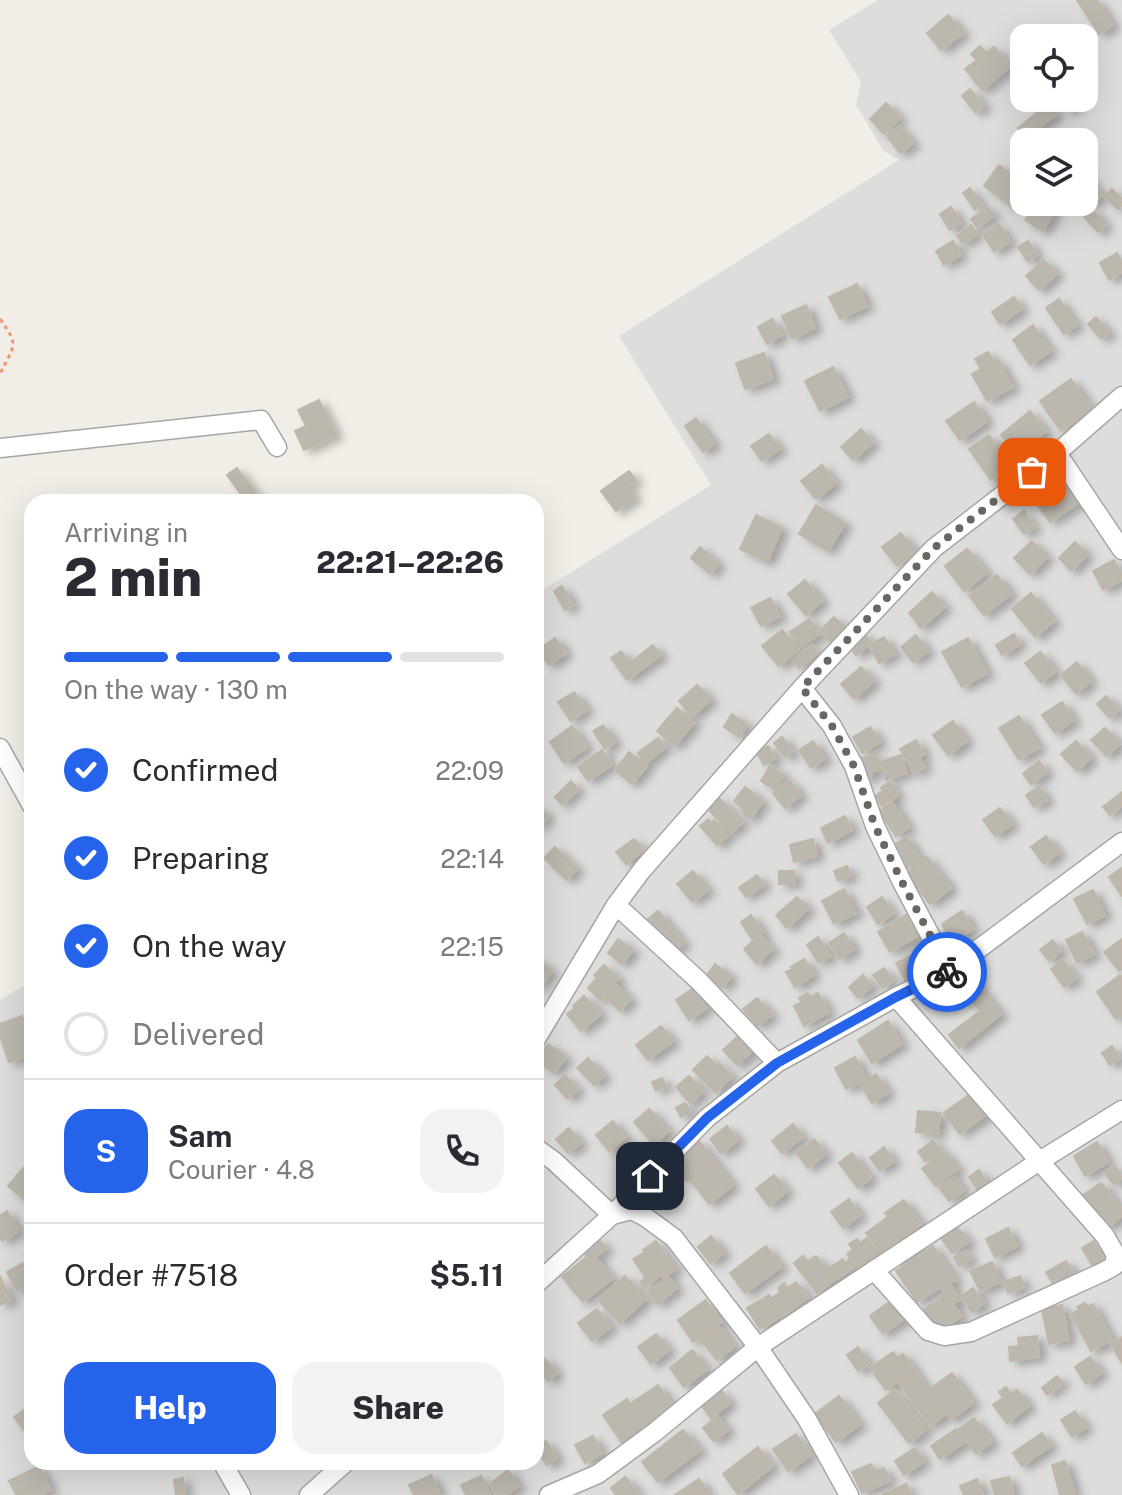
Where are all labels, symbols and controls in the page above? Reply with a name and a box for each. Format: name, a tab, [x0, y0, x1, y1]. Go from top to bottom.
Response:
map controls	[1010, 24, 1098, 216]
button: locate	[1010, 24, 1098, 112]
button: layers	[1010, 128, 1098, 216]
pin	[998, 438, 1066, 506]
icon: bag	[1010, 450, 1054, 494]
text: Arriving in	[64, 517, 188, 548]
text: 22:21–22:26	[316, 544, 504, 580]
text: 2 min	[64, 547, 202, 608]
text: On the way · 130 m	[64, 674, 288, 705]
icon: check	[64, 748, 108, 792]
text: Confirmed	[132, 752, 278, 788]
text: 22:09	[435, 755, 504, 786]
icon: check	[64, 836, 108, 880]
text: Preparing	[132, 840, 269, 876]
text: 22:14	[440, 843, 504, 874]
icon: check	[64, 924, 108, 968]
text: On the way	[132, 928, 286, 964]
text: 22:15	[440, 931, 504, 962]
courier	[907, 932, 987, 1012]
icon: bike	[925, 950, 969, 994]
text: Delivered	[132, 1016, 264, 1052]
button: phone	[420, 1109, 504, 1193]
text: Sam	[168, 1118, 232, 1154]
text: S	[96, 1133, 116, 1169]
pin	[616, 1142, 684, 1210]
text: Courier · 4.8	[168, 1154, 315, 1185]
icon: home	[628, 1154, 672, 1198]
text: Order #7518	[64, 1257, 238, 1293]
text: $5.11	[430, 1257, 504, 1293]
button: Help	[64, 1362, 276, 1454]
button: Share	[292, 1362, 504, 1454]

